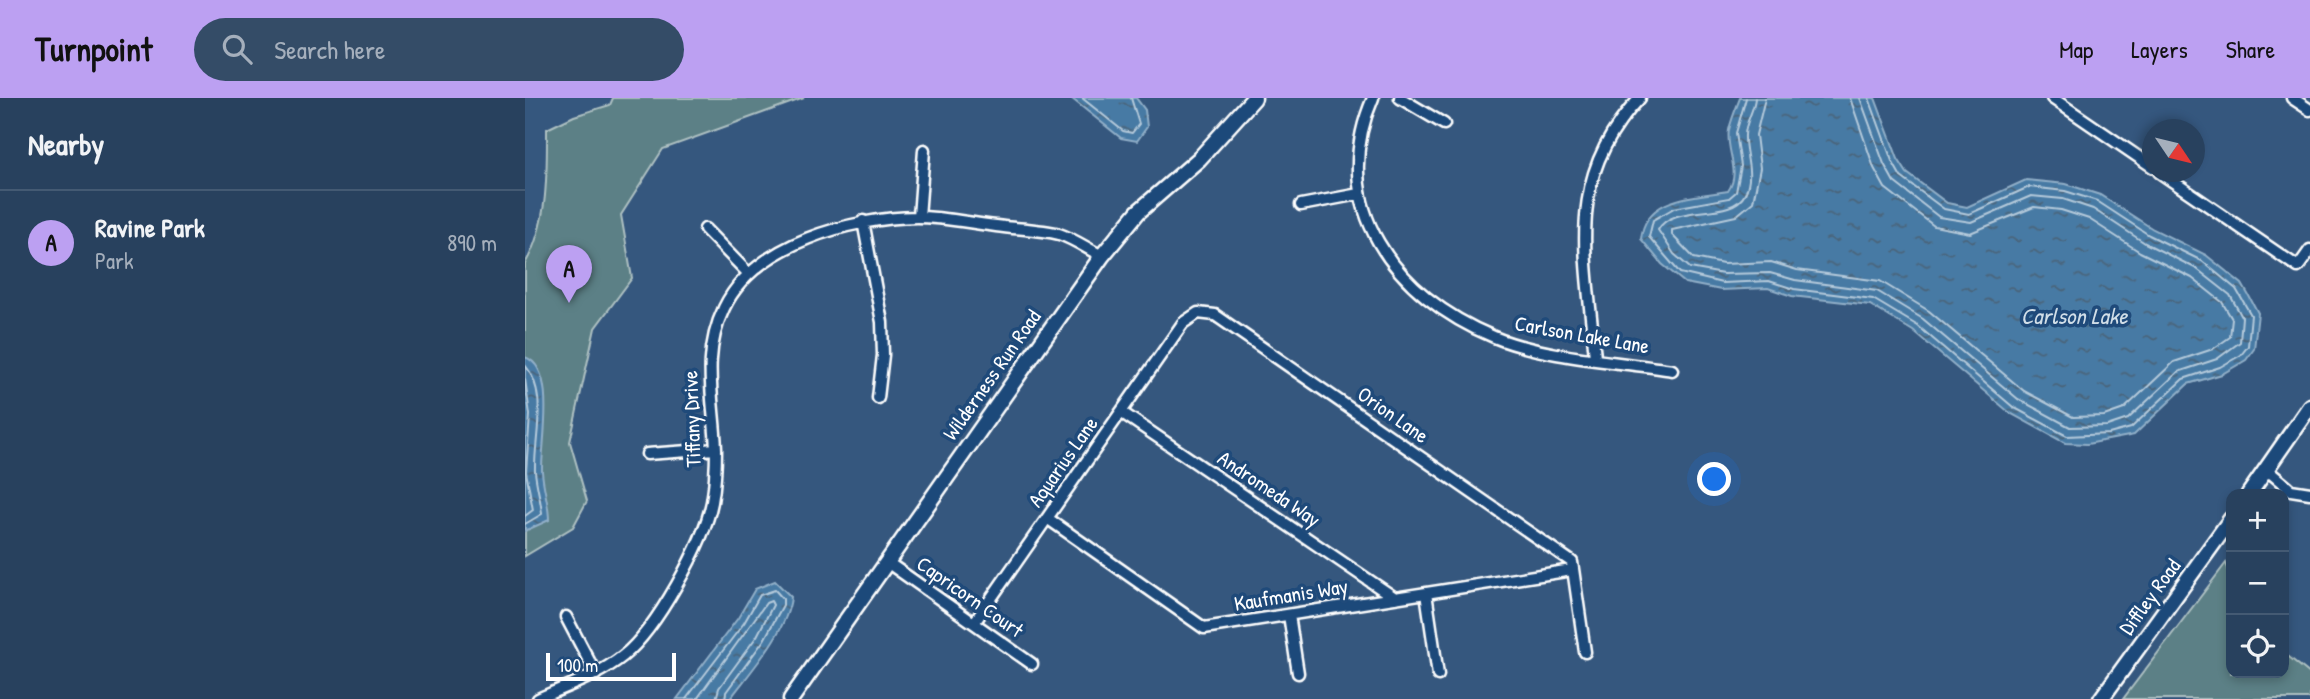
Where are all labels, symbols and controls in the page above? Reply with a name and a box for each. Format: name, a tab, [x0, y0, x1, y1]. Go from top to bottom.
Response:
search box	[194, 18, 684, 81]
text: Turnpoint	[35, 27, 152, 71]
icon: search	[218, 30, 256, 68]
text: Search here	[274, 32, 385, 67]
text: Map	[2059, 33, 2093, 65]
text: Layers	[2131, 33, 2188, 65]
text: Share	[2226, 33, 2275, 65]
north arrow	[2142, 119, 2205, 182]
text: Nearby	[28, 124, 104, 164]
text: Ravine Park	[95, 210, 205, 245]
text: A	[45, 227, 57, 258]
text: 890 m	[447, 227, 497, 258]
text: Park	[95, 245, 133, 276]
pin: A	[546, 245, 592, 303]
water label: Carlson Lake	[2021, 300, 2128, 331]
street label: Wilderness Run Road	[936, 304, 1047, 446]
street label: Carlson Lake Lane	[1513, 308, 1652, 361]
street label: Tiffany Drive	[675, 370, 708, 468]
street label: Orion Lane	[1352, 379, 1435, 450]
street label: Aquarius Lane	[1021, 411, 1104, 513]
street label: Andromeda Way	[1212, 443, 1327, 534]
your location	[1697, 462, 1731, 496]
map controls	[2226, 489, 2289, 678]
button: +	[2226, 489, 2289, 552]
street label: Capricorn Court	[911, 549, 1030, 645]
button: −	[2226, 552, 2289, 615]
street label: Diffley Road	[2112, 553, 2187, 641]
street label: Kaufmanis Way	[1232, 571, 1350, 618]
button: locate	[2226, 615, 2289, 678]
scale bar	[546, 650, 675, 682]
text: 100 m	[557, 652, 598, 678]

